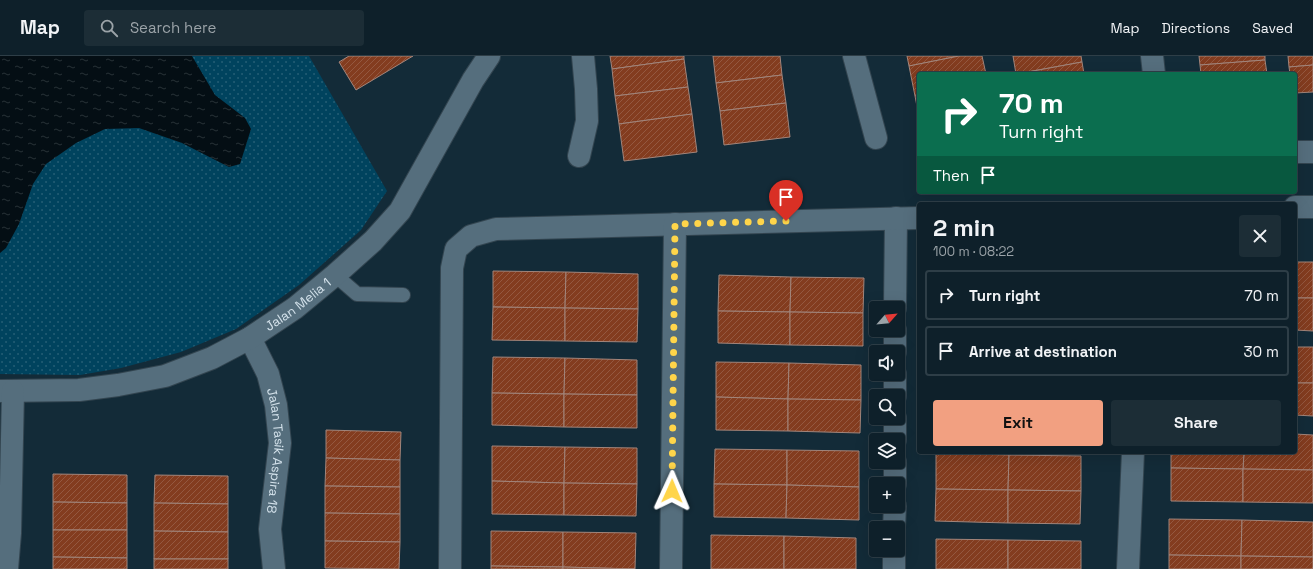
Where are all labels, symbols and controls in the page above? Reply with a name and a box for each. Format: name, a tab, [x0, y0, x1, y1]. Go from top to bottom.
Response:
search box	[84, 10, 364, 46]
text: Map	[20, 15, 60, 40]
icon: search	[98, 17, 120, 39]
text: Search here	[130, 18, 216, 37]
text: Map	[1110, 19, 1140, 37]
text: Directions	[1162, 19, 1230, 37]
text: Saved	[1252, 19, 1293, 37]
text: 70 m	[999, 85, 1064, 121]
icon: right	[933, 88, 985, 140]
text: Turn right	[999, 120, 1083, 143]
icon: arrive	[977, 164, 999, 186]
text: Then	[933, 166, 969, 185]
pin	[769, 180, 803, 221]
icon: arrive	[775, 186, 797, 208]
text: 2 min	[933, 212, 995, 243]
button: close	[1239, 215, 1281, 257]
text: 100 m · 08:22	[933, 243, 1014, 260]
street label: Jalan Melia 1	[261, 274, 334, 334]
icon: right	[935, 284, 957, 306]
text: Turn right	[969, 286, 1040, 305]
text: 70 m	[1244, 286, 1279, 305]
north arrow	[869, 301, 905, 337]
map controls	[869, 301, 905, 557]
icon: arrive	[935, 340, 957, 362]
text: Arrive at destination	[969, 342, 1117, 361]
text: 30 m	[1244, 342, 1279, 361]
button: sound	[869, 345, 905, 381]
street label: Jalan Tasik Aspira 18	[263, 386, 289, 514]
button: search	[869, 389, 905, 425]
button: Exit	[933, 400, 1103, 446]
button: Share	[1111, 400, 1281, 446]
button: layers	[869, 433, 905, 469]
position arrow	[651, 470, 693, 512]
button: +	[869, 477, 905, 513]
button: −	[869, 521, 905, 557]

